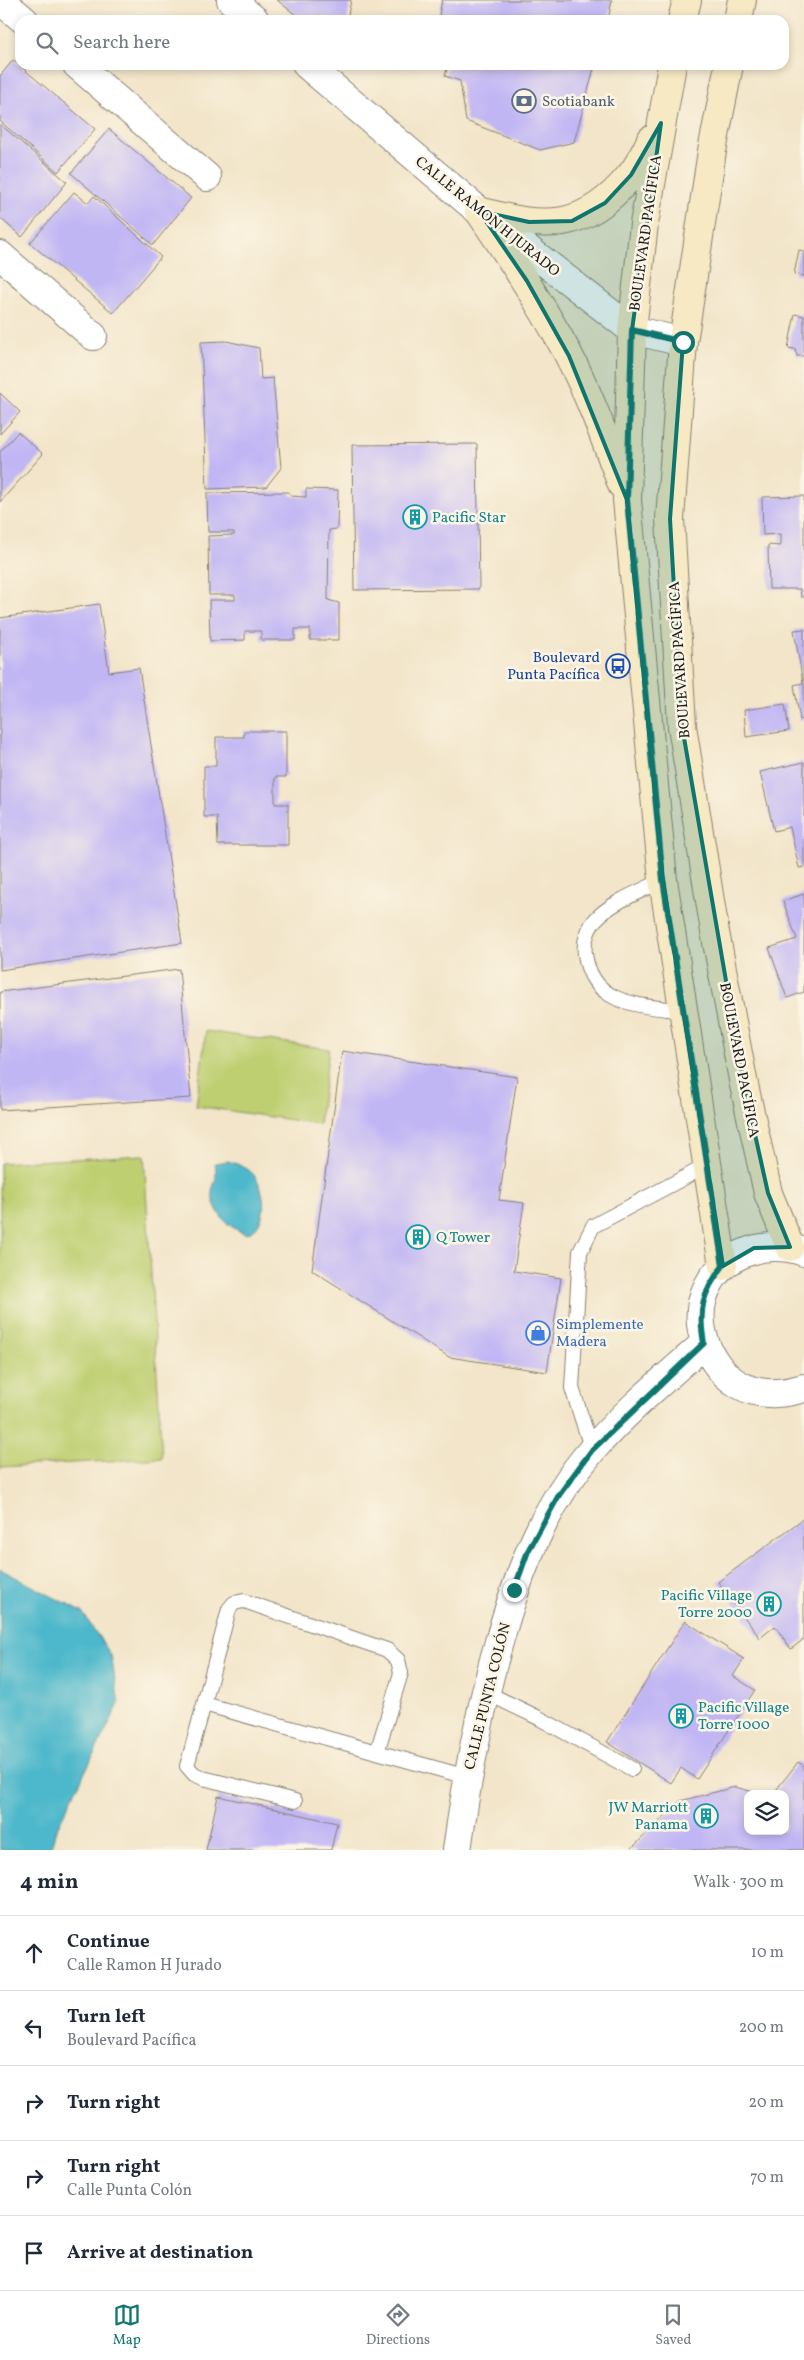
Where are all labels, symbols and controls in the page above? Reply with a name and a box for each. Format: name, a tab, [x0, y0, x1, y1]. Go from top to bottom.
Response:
search box	[15, 15, 789, 70]
icon: search	[33, 29, 61, 57]
text: Search here	[73, 30, 170, 56]
bank icon: Scotiabank	[511, 88, 537, 114]
place label: Scotiabank	[542, 92, 615, 113]
street label: CALLE RAMON H JURADO	[410, 152, 564, 282]
street label: BOULEVARD PACÍFICA	[625, 153, 668, 313]
route start	[672, 331, 695, 354]
building icon: Pacific Star	[402, 504, 428, 530]
place label: Pacific Star	[432, 508, 506, 529]
street label: BOULEVARD PACÍFICA	[664, 580, 696, 739]
place label: Boulevard Punta Pacífica	[507, 648, 600, 686]
bus stop icon: Boulevard Punta Pacífica	[605, 653, 631, 679]
street label: BOULEVARD PACÍFICA	[713, 981, 764, 1140]
building icon: Q Tower	[405, 1224, 431, 1250]
place label: Q Tower	[436, 1228, 490, 1249]
place label: Simplemente Madera	[556, 1315, 644, 1353]
shop icon: Simplemente Madera	[525, 1320, 551, 1346]
route end	[503, 1579, 526, 1602]
place label: Pacific Village Torre 2000	[661, 1586, 752, 1624]
building icon: Pacific Village Torre 2000	[756, 1591, 782, 1617]
street label: CALLE PUNTA COLÓN	[460, 1621, 517, 1772]
place label: Pacific Village Torre 1000	[698, 1698, 789, 1736]
building icon: Pacific Village Torre 1000	[668, 1703, 694, 1729]
map controls	[744, 1790, 789, 1835]
button: layers	[744, 1790, 789, 1835]
place label: JW Marriott Panama	[609, 1798, 688, 1836]
building icon: JW Marriott Panama	[693, 1803, 719, 1829]
text: 4 min	[20, 1868, 79, 1897]
text: Walk · 300 m	[693, 1872, 784, 1894]
text: Continue	[67, 1929, 150, 1955]
icon: ahead	[20, 1939, 48, 1967]
text: 10 m	[751, 1942, 784, 1964]
text: Calle Ramon H Jurado	[67, 1955, 222, 1977]
text: Turn left	[67, 2004, 146, 2030]
icon: left	[20, 2014, 48, 2042]
text: 200 m	[739, 2017, 784, 2039]
text: Boulevard Pacífica	[67, 2030, 196, 2052]
icon: right	[20, 2089, 48, 2117]
text: Turn right	[67, 2090, 160, 2116]
text: 20 m	[749, 2092, 784, 2114]
text: Turn right	[67, 2154, 160, 2180]
icon: right	[20, 2164, 48, 2192]
text: 70 m	[750, 2167, 784, 2189]
text: Calle Punta Colón	[67, 2180, 192, 2202]
icon: arrive	[20, 2239, 48, 2267]
text: Arrive at destination	[67, 2240, 253, 2266]
tab: Map	[113, 2301, 141, 2350]
tab: Directions	[366, 2301, 430, 2350]
tab: Saved	[655, 2301, 691, 2350]

